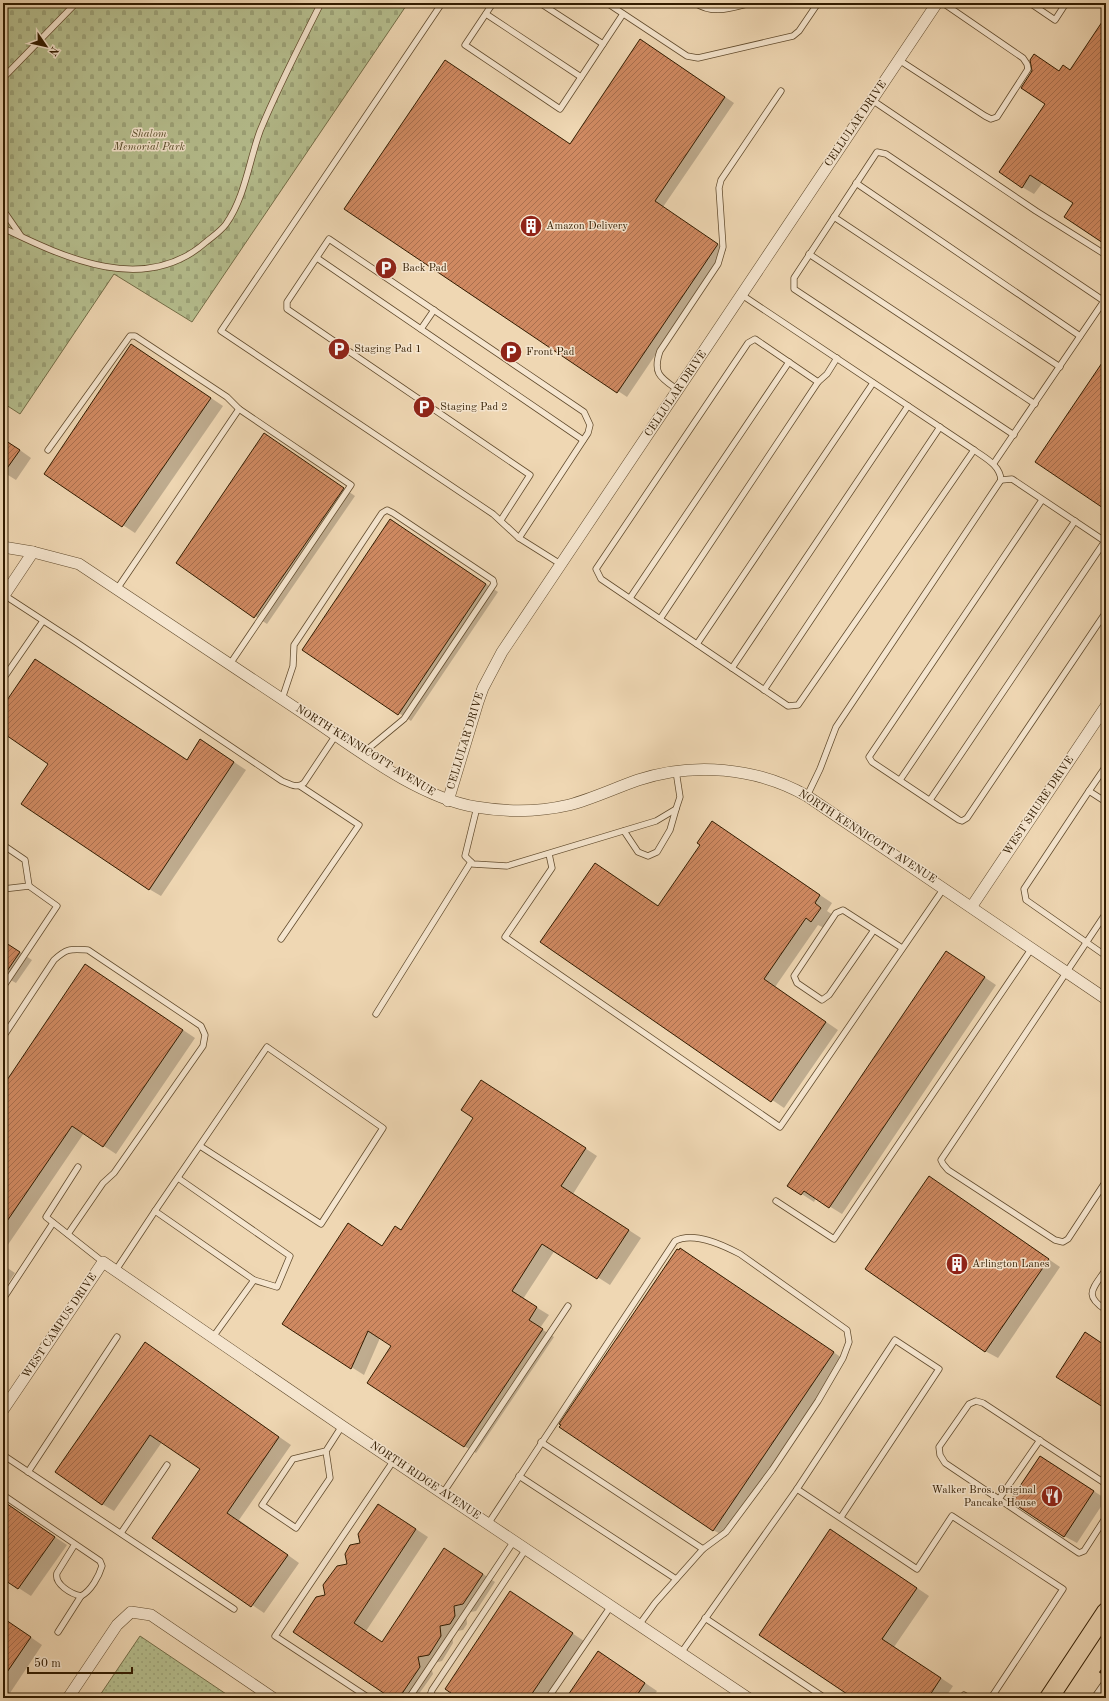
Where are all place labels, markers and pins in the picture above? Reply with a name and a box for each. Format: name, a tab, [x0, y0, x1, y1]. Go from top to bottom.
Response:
building icon: Amazon Delivery	[518, 213, 544, 239]
place label: Amazon Delivery	[546, 221, 628, 232]
parking icon: Back Pad	[373, 255, 399, 281]
place label: Back Pad	[402, 263, 447, 274]
parking icon: Staging Pad 1	[326, 336, 352, 362]
parking icon: Front Pad	[498, 339, 524, 365]
place label: Staging Pad 1	[354, 344, 422, 355]
place label: Front Pad	[526, 347, 575, 358]
parking icon: Staging Pad 2	[411, 394, 437, 420]
place label: Staging Pad 2	[440, 402, 508, 413]
building icon: Arlington Lanes	[944, 1251, 970, 1277]
place label: Arlington Lanes	[972, 1259, 1050, 1270]
restaurant icon: Walker Bros. Original Pancake House	[1039, 1483, 1065, 1509]
place label: Walker Bros. Original Pancake House	[931, 1485, 1036, 1509]

